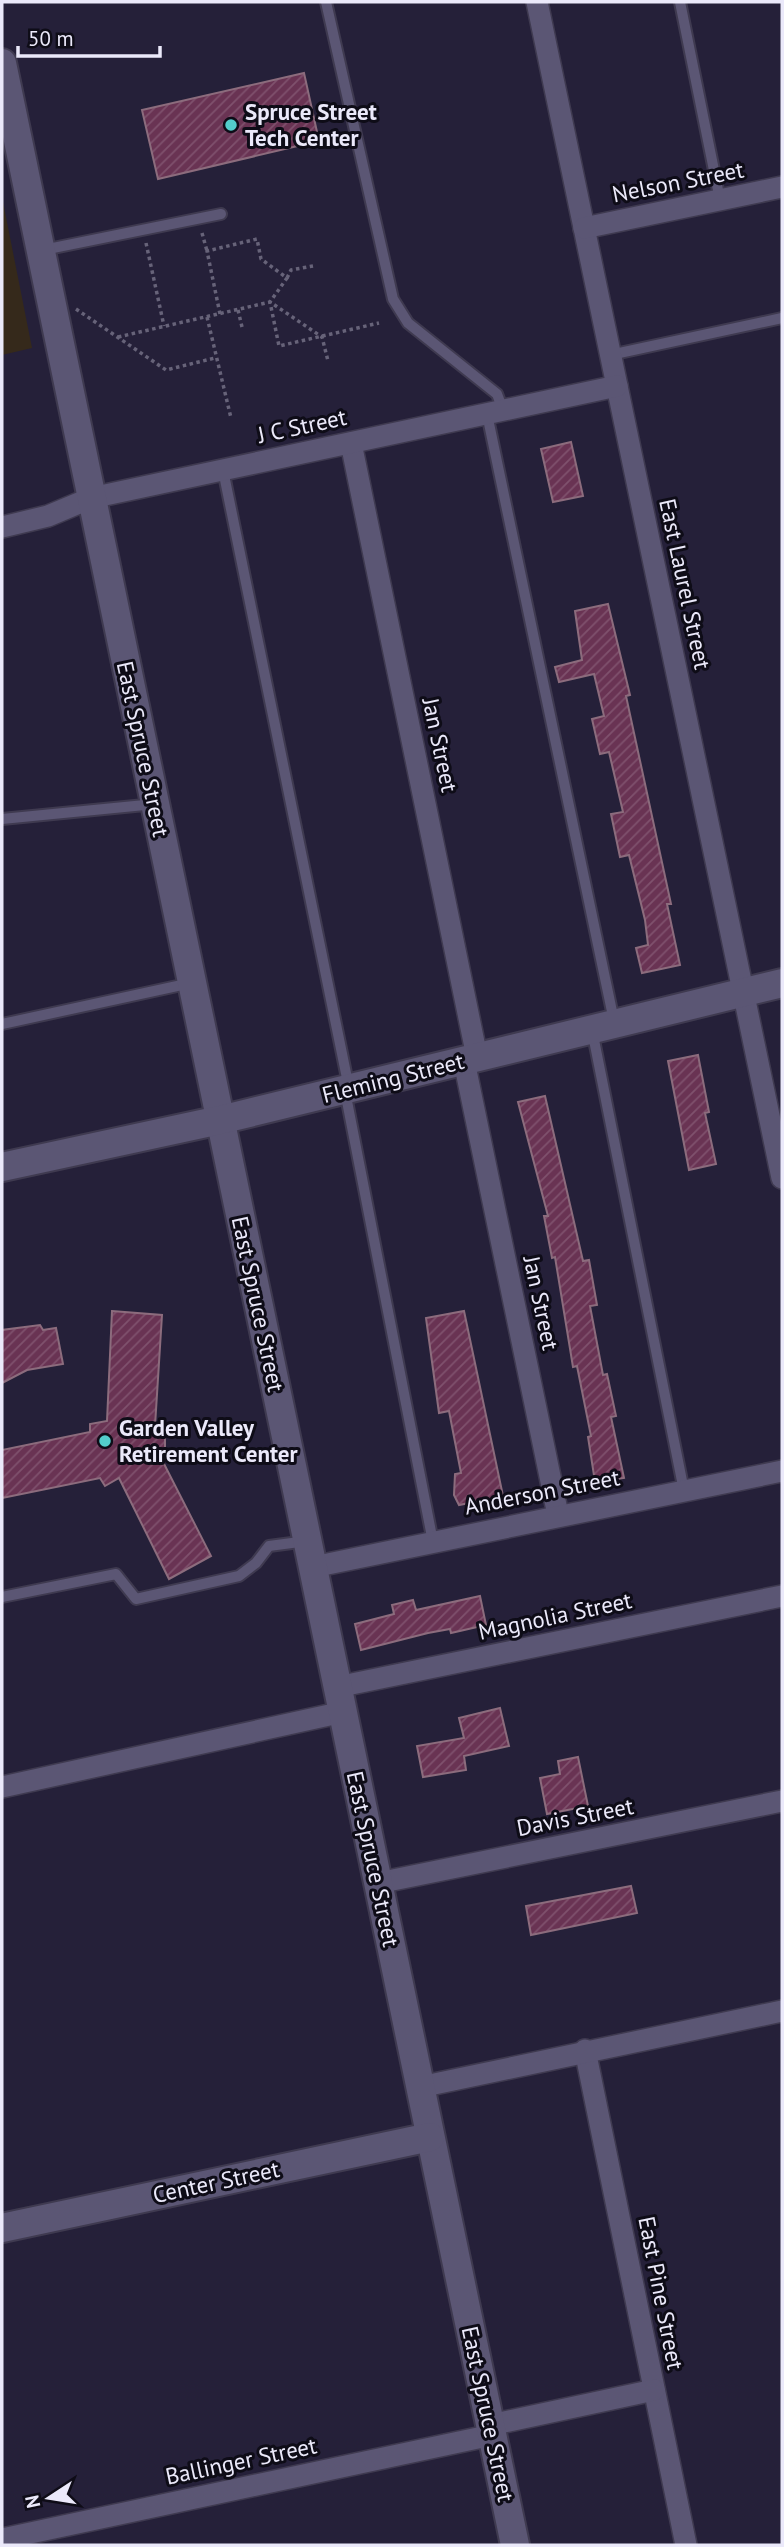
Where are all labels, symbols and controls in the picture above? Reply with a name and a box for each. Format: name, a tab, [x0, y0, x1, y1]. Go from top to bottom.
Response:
scale bar	[18, 14, 159, 58]
text: 50 m	[28, 25, 74, 52]
place label: Spruce Street Tech Center	[245, 97, 377, 152]
marker: Spruce Street Tech Center	[223, 117, 239, 133]
street label: Nelson Street	[610, 155, 746, 208]
street label: J C Street	[254, 402, 349, 449]
street label: East Laurel Street	[653, 496, 718, 672]
street label: East Spruce Street	[111, 659, 176, 839]
street label: Jan Street	[416, 694, 465, 795]
street label: Fleming Street	[319, 1046, 467, 1109]
street label: East Spruce Street	[226, 1214, 291, 1394]
street label: Jan Street	[517, 1252, 566, 1353]
place label: Garden Valley Retirement Center	[119, 1413, 299, 1468]
marker: Garden Valley Retirement Center	[97, 1433, 113, 1449]
street label: Anderson Street	[462, 1462, 622, 1521]
street label: Magnolia Street	[476, 1585, 634, 1646]
street label: East Spruce Street	[341, 1769, 406, 1949]
street label: Davis Street	[514, 1791, 636, 1842]
street label: Center Street	[150, 2154, 282, 2209]
street label: East Pine Street	[632, 2214, 691, 2372]
street label: East Spruce Street	[456, 2324, 521, 2504]
street label: Ballinger Street	[163, 2430, 319, 2491]
north arrow	[14, 2463, 84, 2533]
text: N	[19, 2493, 45, 2510]

